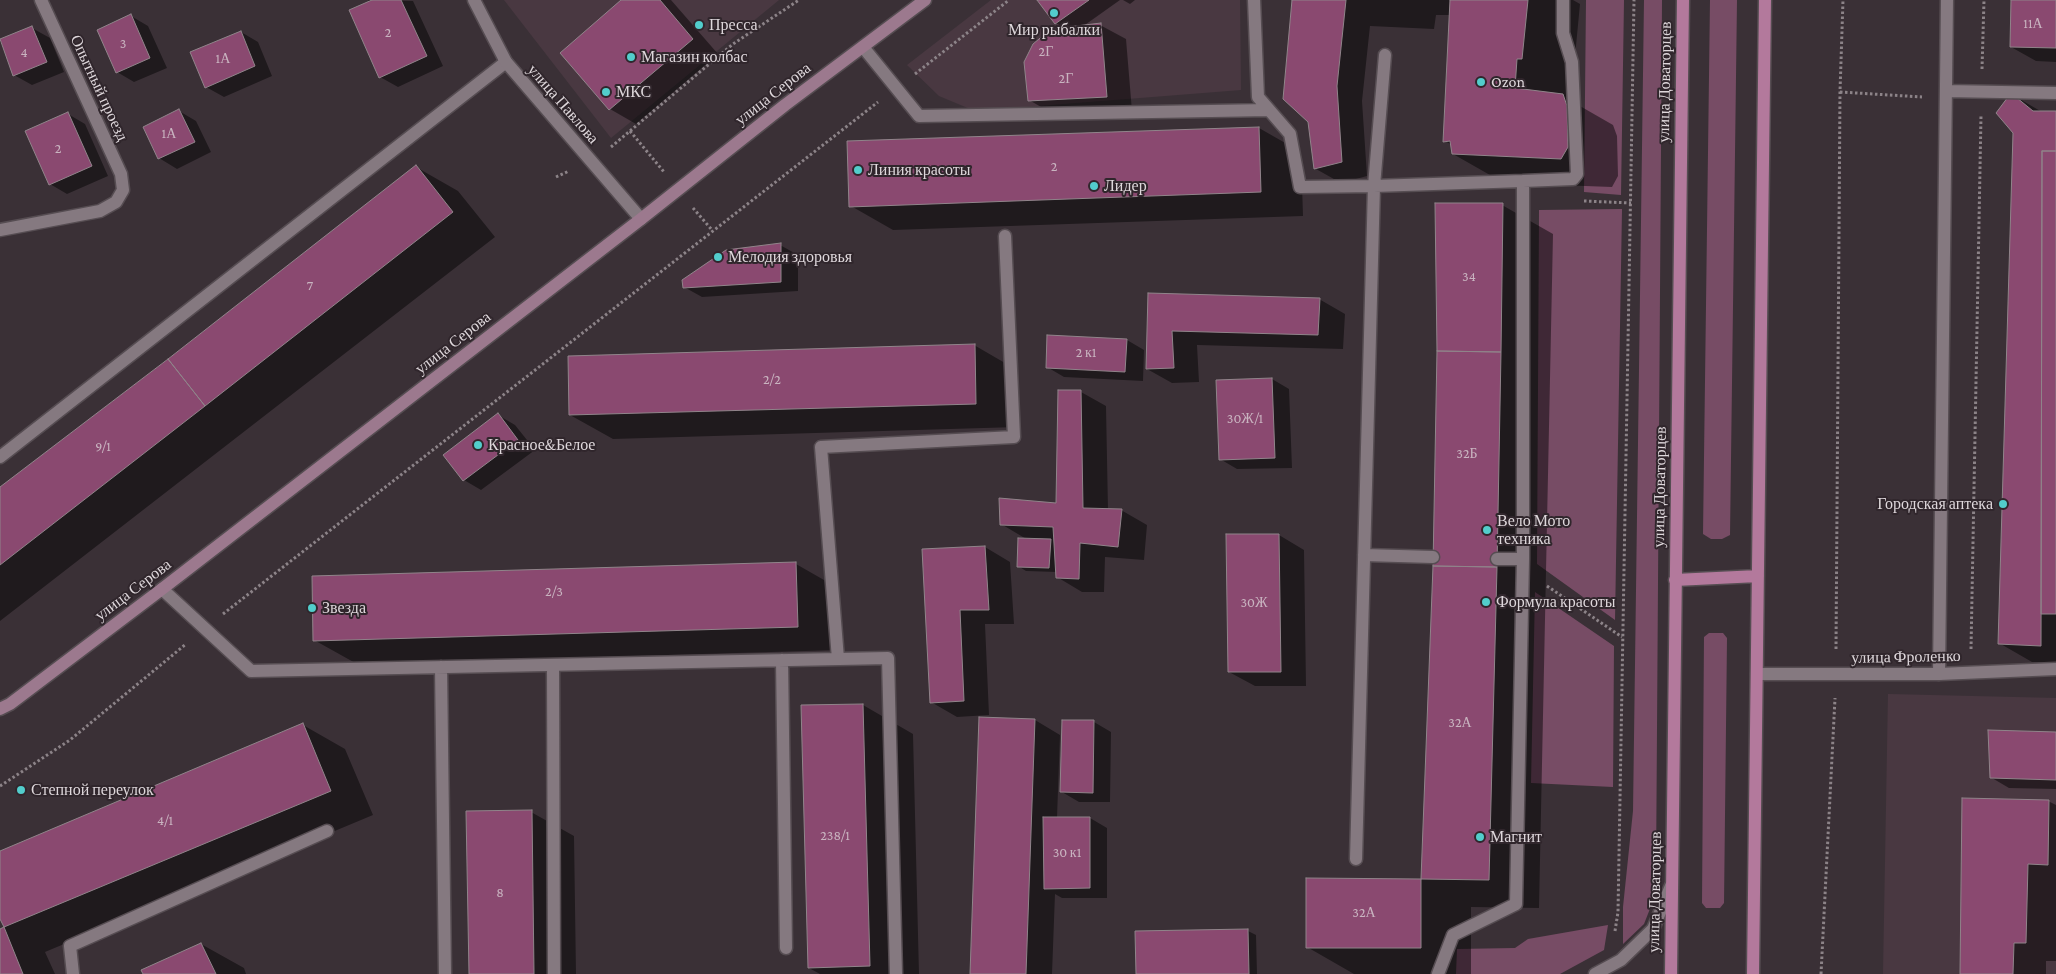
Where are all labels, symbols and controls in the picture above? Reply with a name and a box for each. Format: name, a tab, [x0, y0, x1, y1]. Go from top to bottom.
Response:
marker: Мир рыбалки	[1048, 7, 1060, 19]
place label: Пресса	[709, 15, 758, 35]
house number: 11А	[2023, 16, 2043, 32]
marker: Пресса	[693, 19, 705, 31]
place label: Мир рыбалки	[1008, 20, 1100, 40]
street label: улица Доваторцев	[1654, 21, 1676, 143]
house number: 2	[385, 25, 391, 41]
street label: Опытный проезд	[66, 32, 132, 144]
house number: 3	[120, 36, 126, 52]
house number: 2Г	[1039, 44, 1053, 60]
house number: 4	[20, 45, 28, 61]
place label: Магазин колбас	[641, 47, 748, 67]
house number: 1А	[216, 51, 230, 67]
marker: Магазин колбас	[625, 51, 637, 63]
street label: улица Серова	[731, 58, 815, 130]
street label: улица Павлова	[523, 60, 603, 148]
house number: 2Г	[1059, 71, 1073, 87]
place label: Ozon	[1491, 72, 1525, 92]
marker: Ozon	[1475, 76, 1487, 88]
place label: МКС	[616, 82, 651, 102]
marker: МКС	[600, 86, 612, 98]
house number: 1А	[162, 126, 176, 142]
house number: 2	[55, 141, 61, 157]
house number: 2	[1051, 159, 1057, 175]
place label: Линия красоты	[868, 160, 970, 180]
marker: Линия красоты	[852, 164, 864, 176]
place label: Лидер	[1104, 176, 1147, 196]
marker: Лидер	[1088, 180, 1100, 192]
place label: Мелодия здоровья	[728, 247, 852, 267]
marker: Мелодия здоровья	[712, 251, 724, 263]
house number: 34	[1462, 269, 1476, 285]
house number: 7	[307, 278, 313, 294]
street label: улица Серова	[411, 307, 495, 379]
house number: 2 к1	[1076, 345, 1096, 361]
house number: 2/2	[763, 372, 781, 388]
house number: 30Ж/1	[1227, 411, 1263, 427]
street label: улица Доваторцев	[1649, 426, 1671, 548]
place label: Красное&Белое	[488, 435, 595, 455]
house number: 9/1	[95, 439, 111, 455]
marker: Красное&Белое	[472, 439, 484, 451]
house number: 32Б	[1456, 446, 1478, 462]
place label: Городская аптека	[1877, 494, 1993, 514]
marker: Городская аптека	[1997, 498, 2009, 510]
place label: Вело Мото техника	[1497, 511, 1570, 549]
marker: Вело Мото техника	[1481, 524, 1493, 536]
street label: улица Серова	[91, 555, 175, 625]
house number: 2/3	[545, 584, 563, 600]
place label: Формула красоты	[1496, 592, 1615, 612]
house number: 30Ж	[1240, 595, 1268, 611]
marker: Формула красоты	[1480, 596, 1492, 608]
place label: Звезда	[322, 598, 366, 618]
marker: Звезда	[306, 602, 318, 614]
street label: улица Фроленко	[1851, 646, 1961, 668]
house number: 32А	[1448, 715, 1472, 731]
place label: Степной переулок	[31, 780, 154, 800]
marker: Степной переулок	[15, 784, 27, 796]
house number: 4/1	[157, 813, 173, 829]
place label: Магнит	[1490, 827, 1542, 847]
house number: 238/1	[820, 828, 850, 844]
marker: Магнит	[1474, 831, 1486, 843]
street label: улица Доваторцев	[1644, 831, 1666, 953]
house number: 30 к1	[1053, 845, 1081, 861]
house number: 8	[496, 885, 504, 901]
house number: 32А	[1352, 905, 1376, 921]

